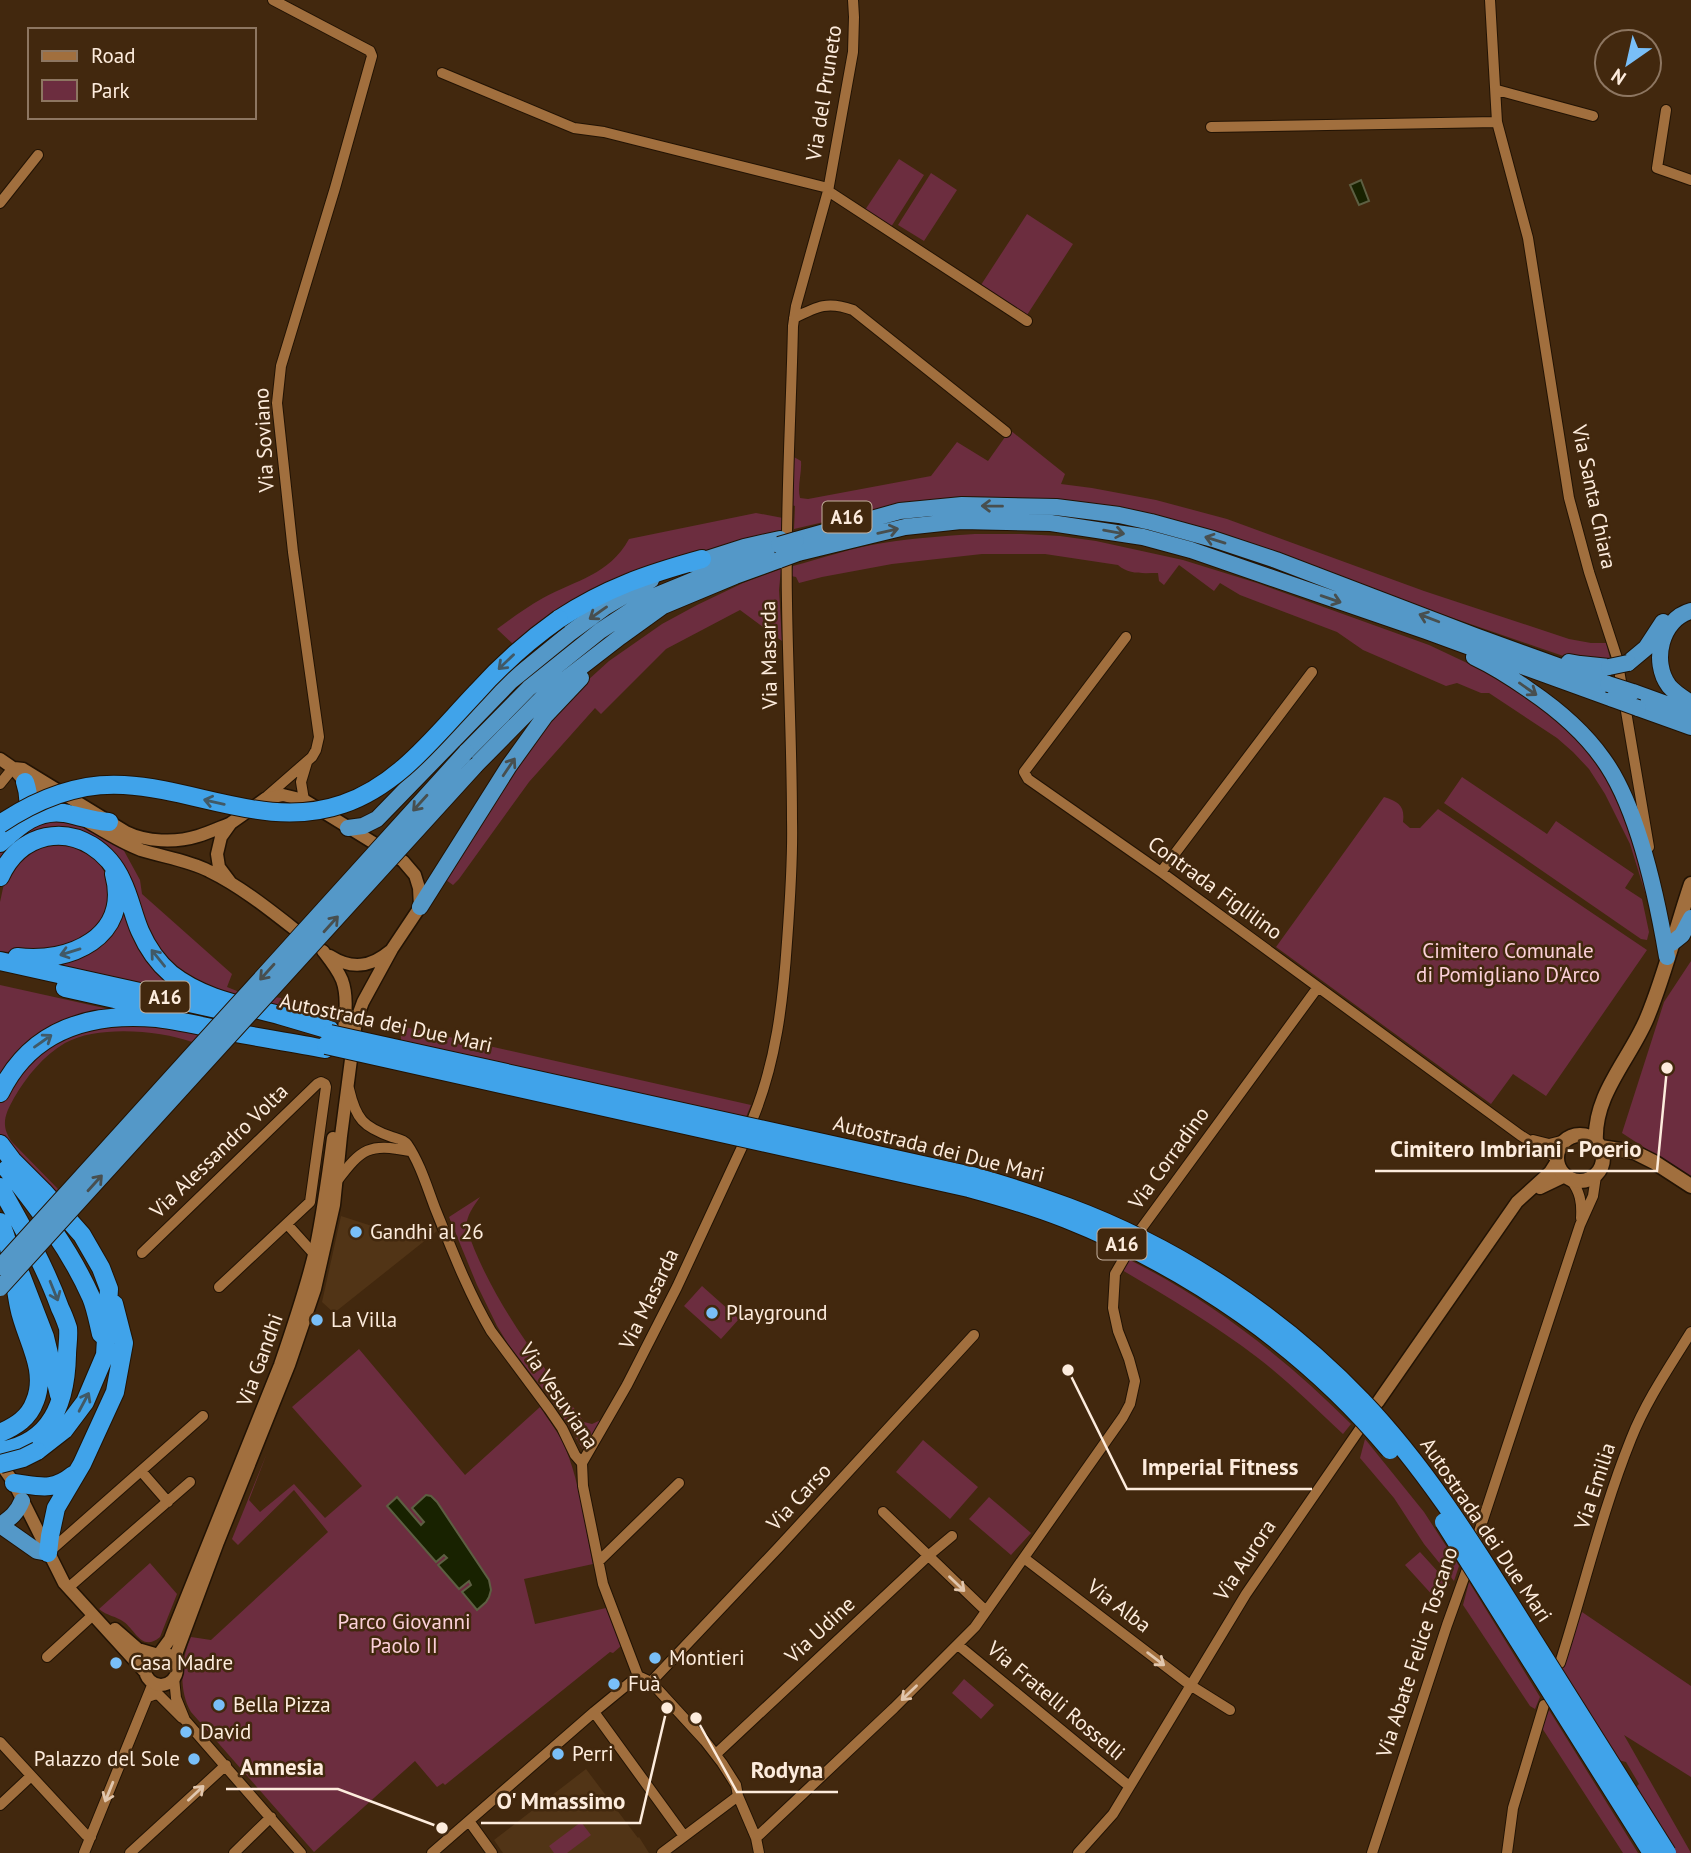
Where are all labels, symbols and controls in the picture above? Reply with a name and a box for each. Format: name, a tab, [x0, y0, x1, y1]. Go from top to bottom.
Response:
street label: Via del Pruneto	[799, 23, 848, 164]
legend	[28, 28, 256, 119]
north arrow	[1593, 28, 1663, 98]
text: Road	[91, 42, 135, 69]
text: N	[1607, 64, 1630, 91]
text: Park	[91, 77, 130, 104]
street label: Via Soviano	[247, 387, 280, 494]
street label: Via Santa Chiara	[1566, 421, 1623, 572]
one-way arrow	[981, 499, 1004, 513]
road number: A16	[822, 502, 872, 532]
one-way arrow	[876, 524, 899, 538]
one-way arrow	[1102, 526, 1125, 539]
one-way arrow	[1205, 533, 1227, 546]
one-way arrow	[1320, 594, 1342, 606]
street label: Via Masarda	[754, 600, 783, 711]
one-way arrow	[589, 606, 608, 620]
one-way arrow	[1419, 610, 1441, 623]
one-way arrow	[498, 654, 515, 671]
one-way arrow	[1518, 682, 1537, 696]
one-way arrow	[502, 757, 516, 777]
one-way arrow	[412, 794, 428, 812]
one-way arrow	[203, 795, 226, 808]
street label: Contrada Figlilino	[1143, 830, 1288, 946]
one-way arrow	[323, 915, 339, 933]
park label: Cimitero Comunale di Pomigliano D'Arco	[1416, 937, 1600, 988]
one-way arrow	[60, 947, 82, 959]
one-way arrow	[150, 950, 165, 968]
one-way arrow	[259, 963, 276, 980]
road number: A16	[140, 981, 190, 1012]
street label: Autostrada dei Due Mari	[277, 987, 495, 1058]
one-way arrow	[33, 1034, 52, 1048]
street label: Via Alessandro Volta	[143, 1078, 293, 1224]
street label: Via Corradino	[1122, 1101, 1215, 1215]
street label: Autostrada dei Due Mari	[831, 1109, 1048, 1188]
callout: Cimitero Imbriani - Poerio	[1375, 1127, 1657, 1171]
text: Cimitero Imbriani - Poerio	[1390, 1134, 1642, 1163]
one-way arrow	[87, 1175, 104, 1192]
place label: Gandhi al 26	[370, 1218, 484, 1245]
marker: Gandhi al 26	[348, 1224, 364, 1240]
road number: A16	[1098, 1228, 1146, 1260]
street label: Via Masarda	[612, 1244, 685, 1354]
one-way arrow	[48, 1280, 61, 1302]
place label: Playground	[726, 1299, 828, 1326]
marker: Playground	[704, 1305, 720, 1321]
place label: La Villa	[331, 1306, 397, 1333]
street label: Via Gandhi	[230, 1310, 289, 1411]
marker: La Villa	[309, 1312, 325, 1328]
street label: Via Vesuviana	[513, 1337, 605, 1454]
one-way arrow	[77, 1392, 91, 1413]
street label: Autostrada dei Due Mari	[1415, 1432, 1558, 1627]
street label: Via Emilia	[1568, 1439, 1621, 1534]
callout: Imperial Fitness	[1127, 1445, 1312, 1489]
text: Imperial Fitness	[1142, 1452, 1299, 1481]
street label: Via Carso	[760, 1457, 837, 1537]
street label: Via Aurora	[1207, 1514, 1282, 1606]
street label: Via Abate Felice Toscano	[1369, 1543, 1463, 1761]
street label: Via Alba	[1081, 1572, 1157, 1638]
one-way arrow	[948, 1575, 965, 1592]
street label: Via Udine	[778, 1590, 860, 1670]
park label: Parco Giovanni Paolo II	[337, 1608, 471, 1659]
street label: Via Fratelli Rosselli	[981, 1634, 1131, 1766]
place label: Montieri	[669, 1644, 745, 1671]
place label: Casa Madre	[130, 1649, 233, 1676]
marker: Montieri	[647, 1650, 663, 1666]
one-way arrow	[1146, 1651, 1164, 1666]
marker: Casa Madre	[108, 1655, 124, 1671]
place label: Fuà	[628, 1670, 661, 1697]
marker: Fuà	[606, 1676, 622, 1692]
one-way arrow	[901, 1684, 918, 1701]
place label: Bella Pizza	[233, 1691, 331, 1718]
marker: Bella Pizza	[211, 1697, 227, 1713]
place label: David	[200, 1718, 251, 1745]
marker: David	[178, 1724, 194, 1740]
place label: Perri	[572, 1740, 614, 1767]
place label: Palazzo del Sole	[34, 1745, 180, 1772]
callout: Amnesia	[226, 1745, 338, 1789]
marker: Perri	[550, 1746, 566, 1762]
callout: Rodyna	[737, 1748, 838, 1792]
marker: Palazzo del Sole	[186, 1751, 202, 1767]
text: Amnesia	[240, 1752, 324, 1781]
text: Rodyna	[751, 1755, 823, 1784]
callout: O' Mmassimo	[481, 1779, 640, 1823]
one-way arrow	[102, 1781, 115, 1802]
one-way arrow	[187, 1784, 204, 1801]
text: O' Mmassimo	[497, 1786, 625, 1815]

